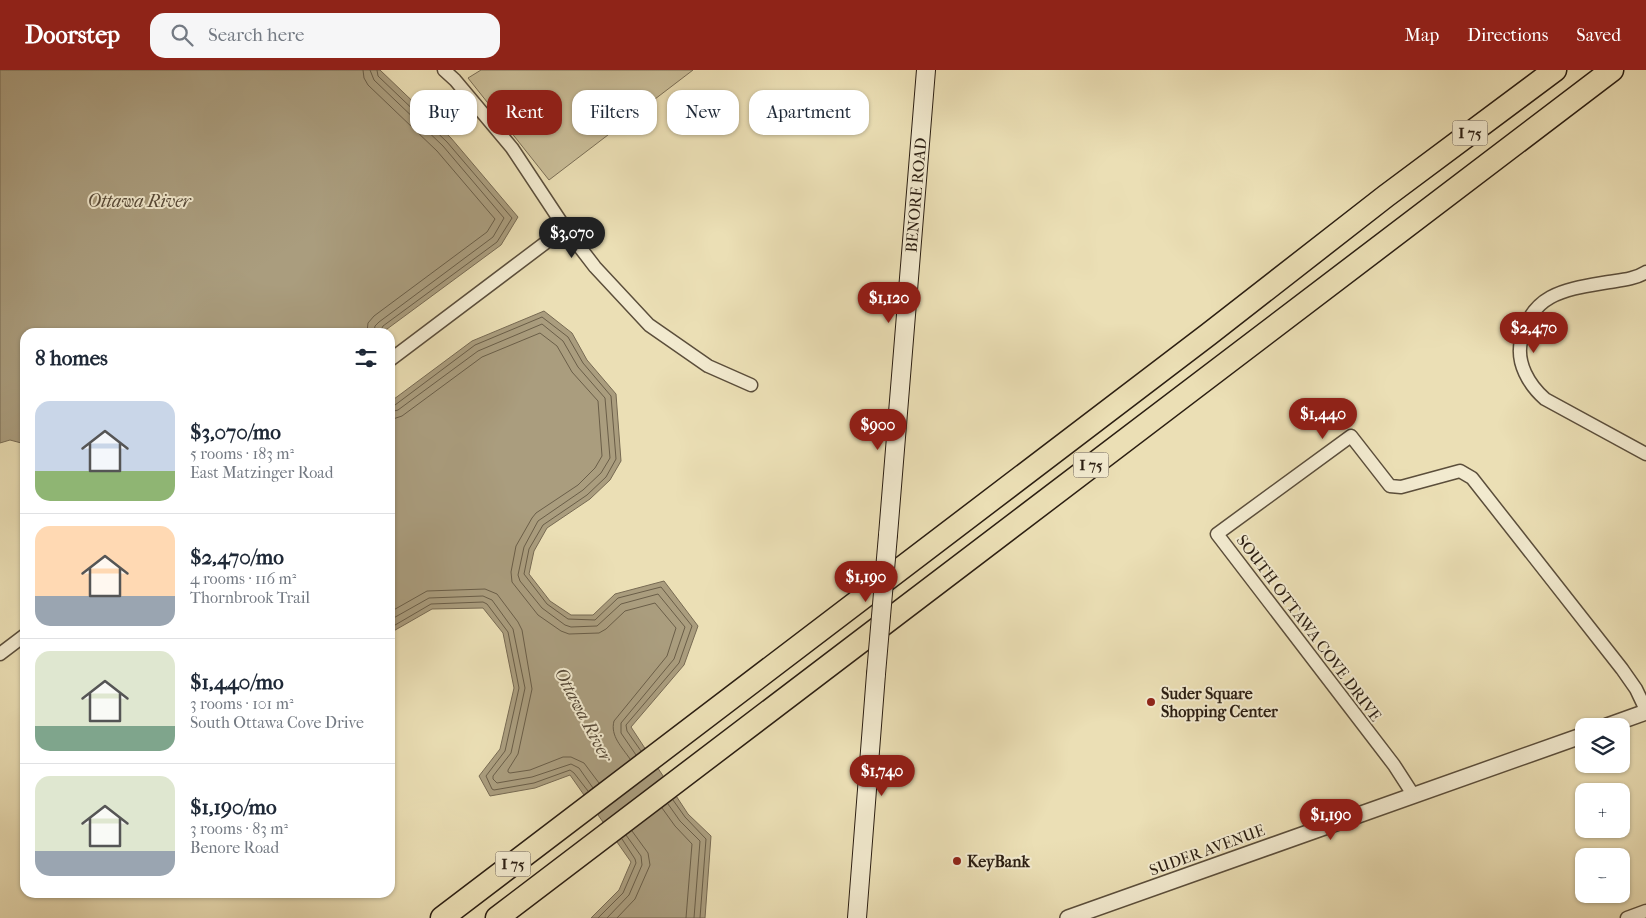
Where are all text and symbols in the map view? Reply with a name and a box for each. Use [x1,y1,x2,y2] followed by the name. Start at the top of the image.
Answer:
[150,13,500,58] search box
[25,21,120,49] text: Doorstep
[168,21,196,49] icon: search
[208,24,304,46] text: Search here
[1405,25,1439,46] text: Map
[1467,25,1548,46] text: Directions
[1576,25,1621,46] text: Saved
[410,90,477,135] chip: Buy
[487,90,562,135] chip: Rent
[572,90,657,135] chip: Filters
[667,90,739,135] chip: New
[749,90,869,135] chip: Apartment
[1452,120,1488,146] road number: I 75
[902,137,930,253] street label: BENORE ROAD
[87,191,193,212] water label: Ottawa River
[531,216,613,259] pin: $3,070
[550,223,594,242] text: $3,070
[848,282,930,324] pin: $1,120
[869,288,909,307] text: $1,120
[1493,312,1575,354] pin: $2,470
[1511,318,1557,337] text: $2,470
[352,344,380,372] icon: filters
[35,346,108,370] text: 8 homes
[1282,398,1364,440] pin: $1,440
[1300,404,1346,423] text: $1,440
[848,408,908,451] pin: $900
[861,415,895,434] text: $900
[190,420,281,444] text: $3,070/mo
[75,421,135,481] icon: home
[190,444,294,463] text: 5 rooms · 183 m²
[1074,452,1108,478] road number: I 75
[190,463,333,482] text: East Matzinger Road
[1233,531,1386,725] street label: SOUTH OTTAWA COVE DRIVE
[190,545,284,569] text: $2,470/mo
[75,546,135,606] icon: home
[825,560,907,603] pin: $1,190
[846,567,886,586] text: $1,190
[190,569,296,588] text: 4 rooms · 116 m²
[190,588,310,607] text: Thornbrook Trail
[550,665,617,767] water label: Ottawa River
[190,670,284,694] text: $1,440/mo
[75,671,135,731] icon: home
[1161,684,1279,722] place label: Suder Square Shopping Center
[190,694,293,713] text: 3 rooms · 101 m²
[1145,696,1157,708] marker: Suder Square Shopping Center
[190,713,364,732] text: South Ottawa Cove Drive
[1575,718,1630,903] map controls
[1575,718,1630,773] button: layers
[841,754,923,797] pin: $1,740
[861,761,903,780] text: $1,740
[1575,783,1630,838] button: +
[190,795,277,819] text: $1,190/mo
[75,796,135,856] icon: home
[1290,798,1372,841] pin: $1,190
[1311,805,1351,824] text: $1,190
[190,819,288,838] text: 3 rooms · 83 m²
[1147,820,1268,880] street label: SUDER AVENUE
[190,838,279,857] text: Benore Road
[1575,848,1630,903] button: −
[496,852,530,876] road number: I 75
[967,852,1031,872] place label: KeyBank
[951,855,963,867] marker: KeyBank

